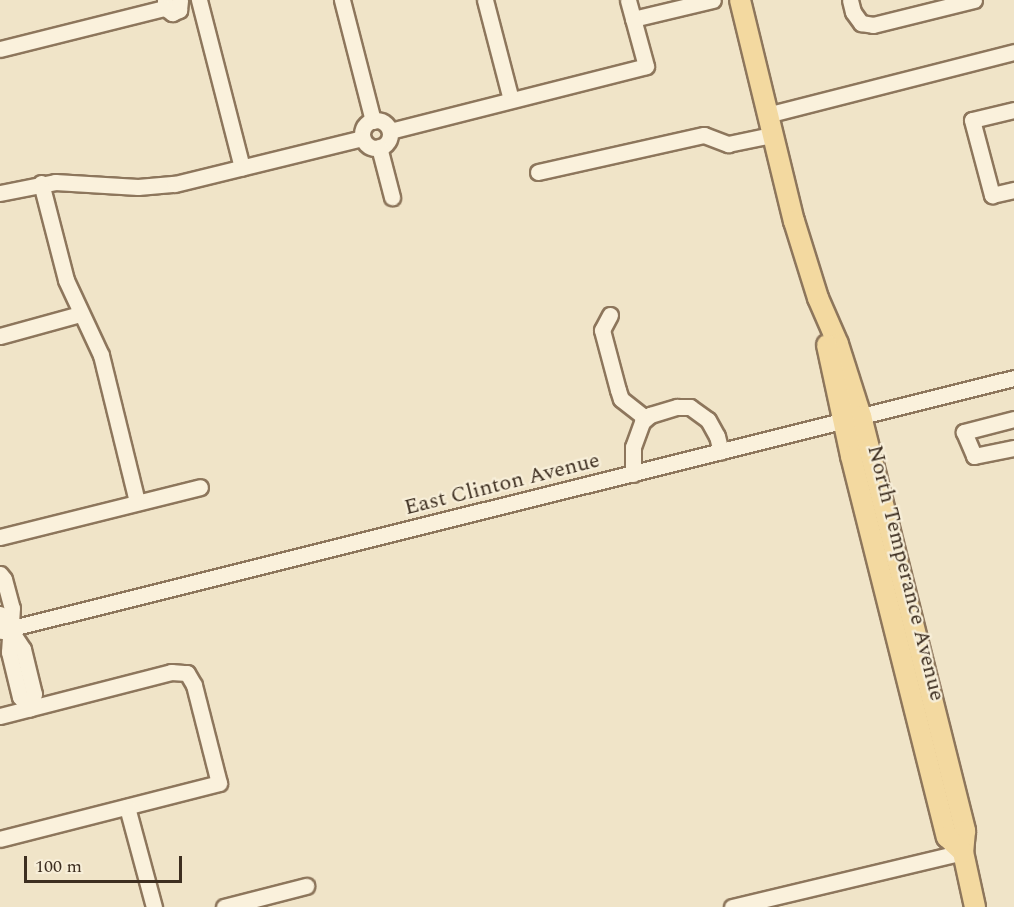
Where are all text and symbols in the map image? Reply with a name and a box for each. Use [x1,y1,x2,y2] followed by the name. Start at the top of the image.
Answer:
[861,442,951,704] street label: North Temperance Avenue
[402,447,602,521] street label: East Clinton Avenue
[27,844,184,882] scale bar
[35,853,82,880] text: 100 m

